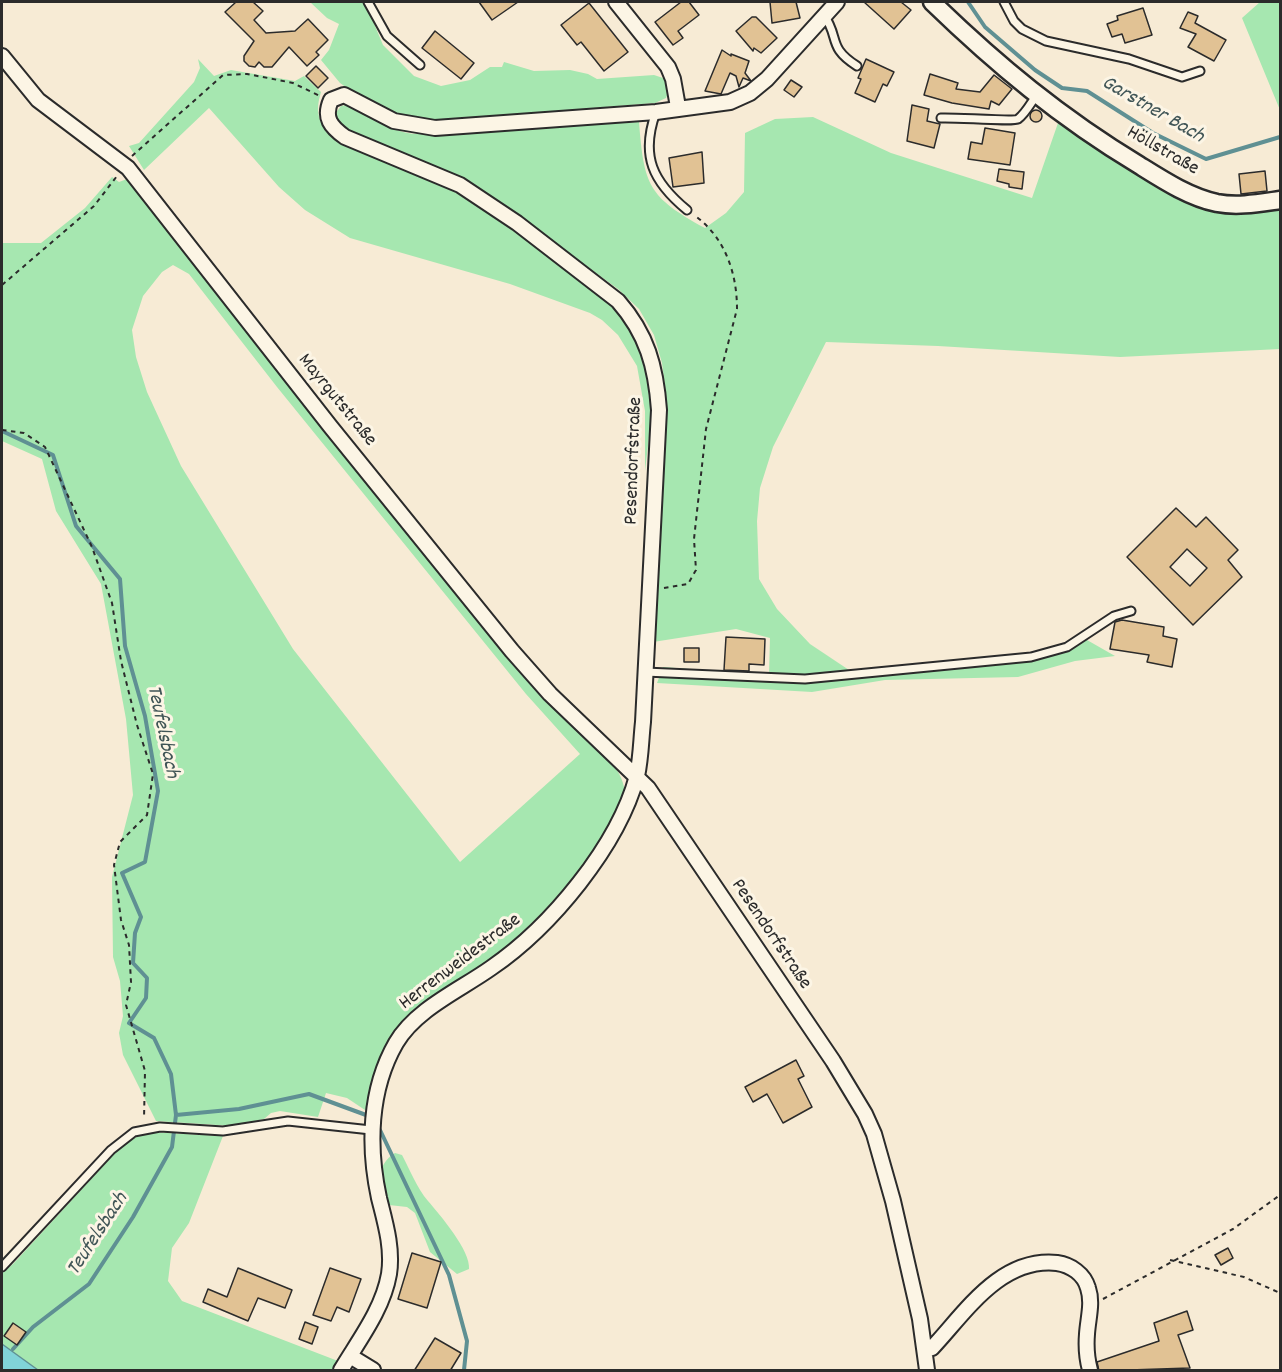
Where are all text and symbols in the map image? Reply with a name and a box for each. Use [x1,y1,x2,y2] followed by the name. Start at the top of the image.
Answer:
[1096,72,1208,150] water label: Garstner Bach
[1122,122,1202,182] street label: Höllstraße
[291,350,381,452] street label: Mayrgutstraße
[621,397,649,525] street label: Pesendorfstraße
[139,683,183,781] water label: Teufelsbach
[724,875,816,995] street label: Pesendorfstraße
[395,909,527,1017] street label: Herrenweidestraße
[63,1189,135,1281] water label: Teufelsbach

